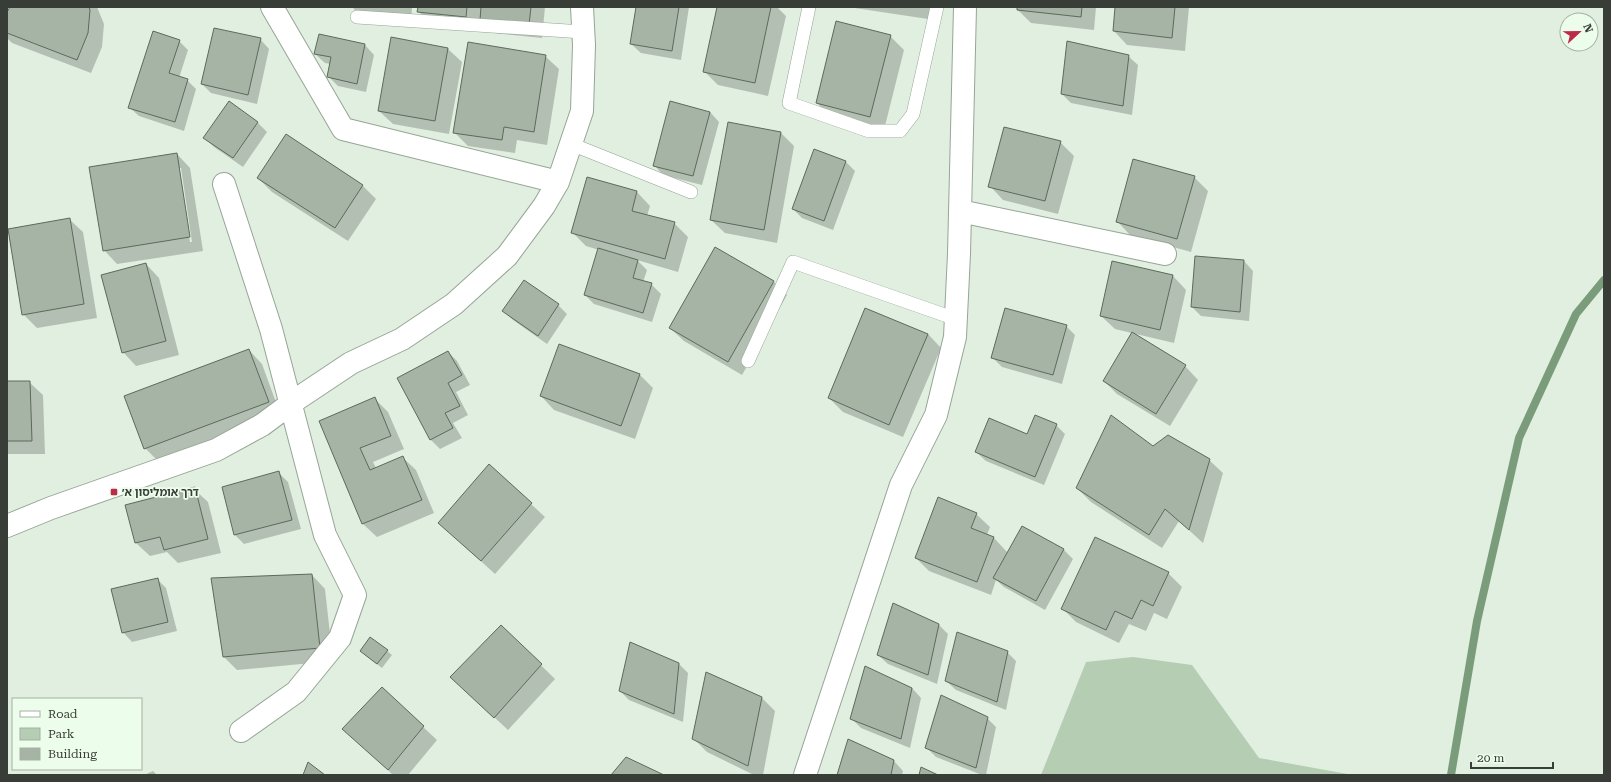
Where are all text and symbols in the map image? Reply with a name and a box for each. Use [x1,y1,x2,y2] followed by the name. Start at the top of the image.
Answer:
[1559,12,1599,52] north arrow
[1580,22,1596,35] text: N
[122,486,200,499] place label: דרך אומליסון א׳
[109,487,119,497] marker: דרך אומליסון א׳
[12,698,142,770] legend
[48,707,78,721] text: Road
[48,727,75,741] text: Park
[1471,744,1553,770] scale bar
[48,747,97,761] text: Building
[1477,751,1504,765] text: 20 m

